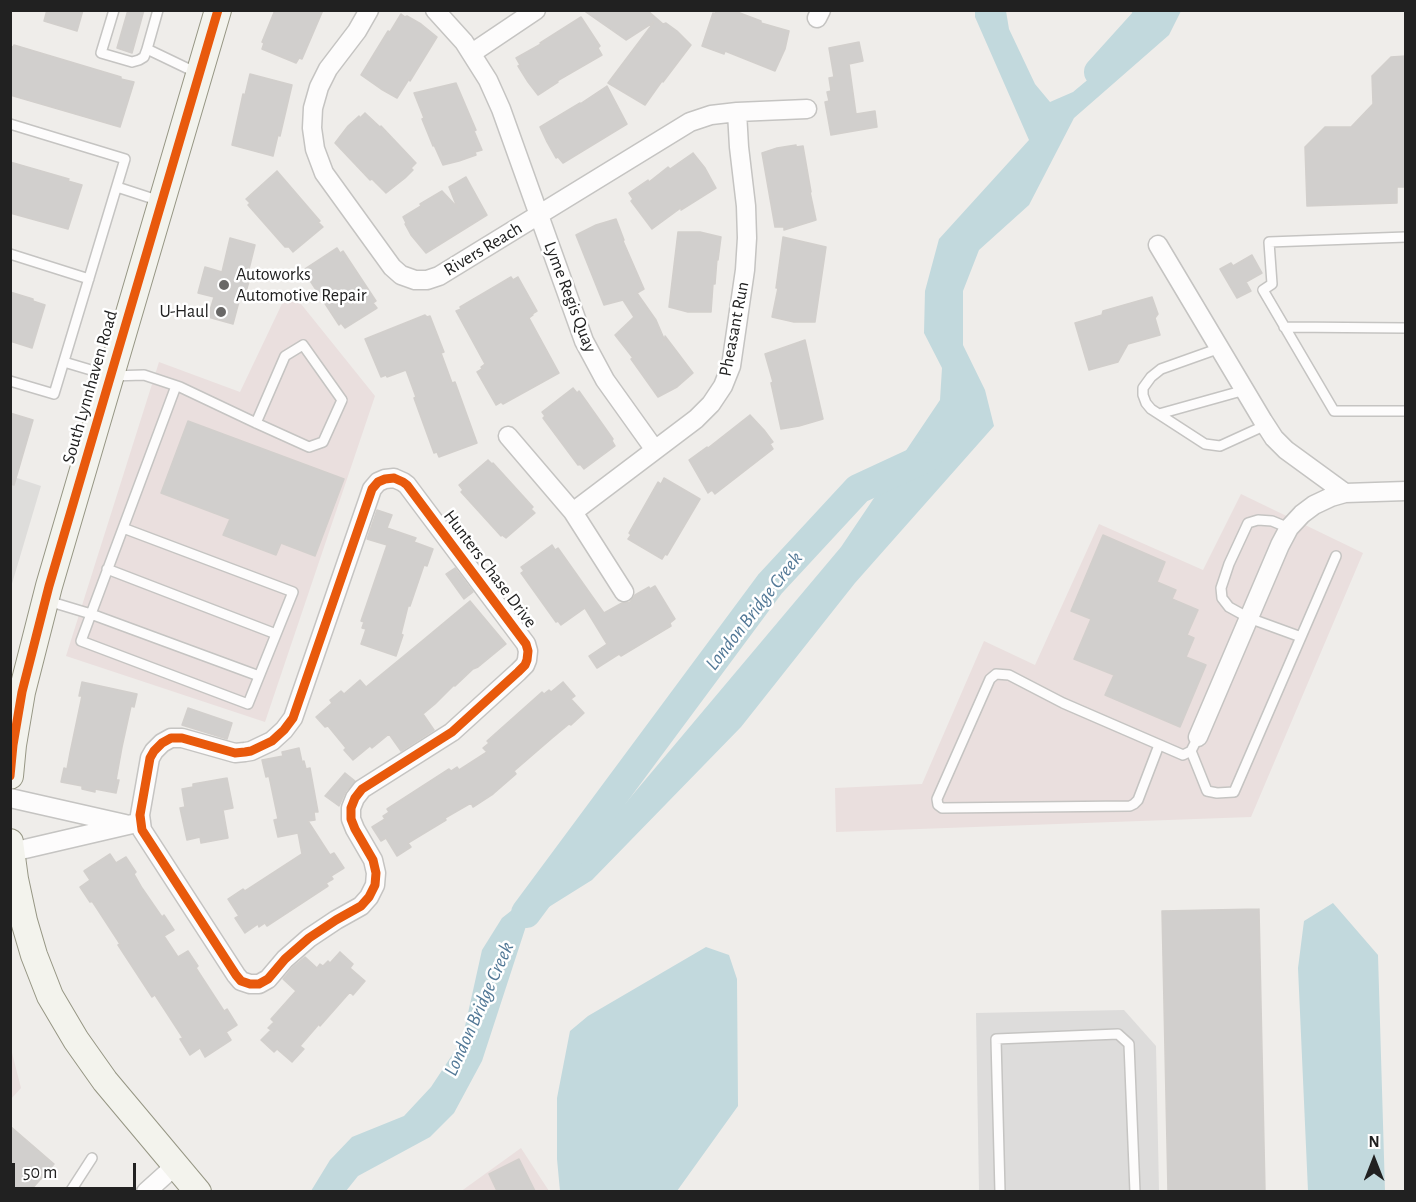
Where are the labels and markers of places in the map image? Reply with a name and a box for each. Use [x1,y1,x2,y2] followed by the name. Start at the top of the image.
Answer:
[236,264,367,306] place label: Autoworks Automotive Repair
[217,278,231,292] marker: Autoworks Automotive Repair
[159,301,209,323] place label: U-Haul
[214,305,228,319] marker: U-Haul

